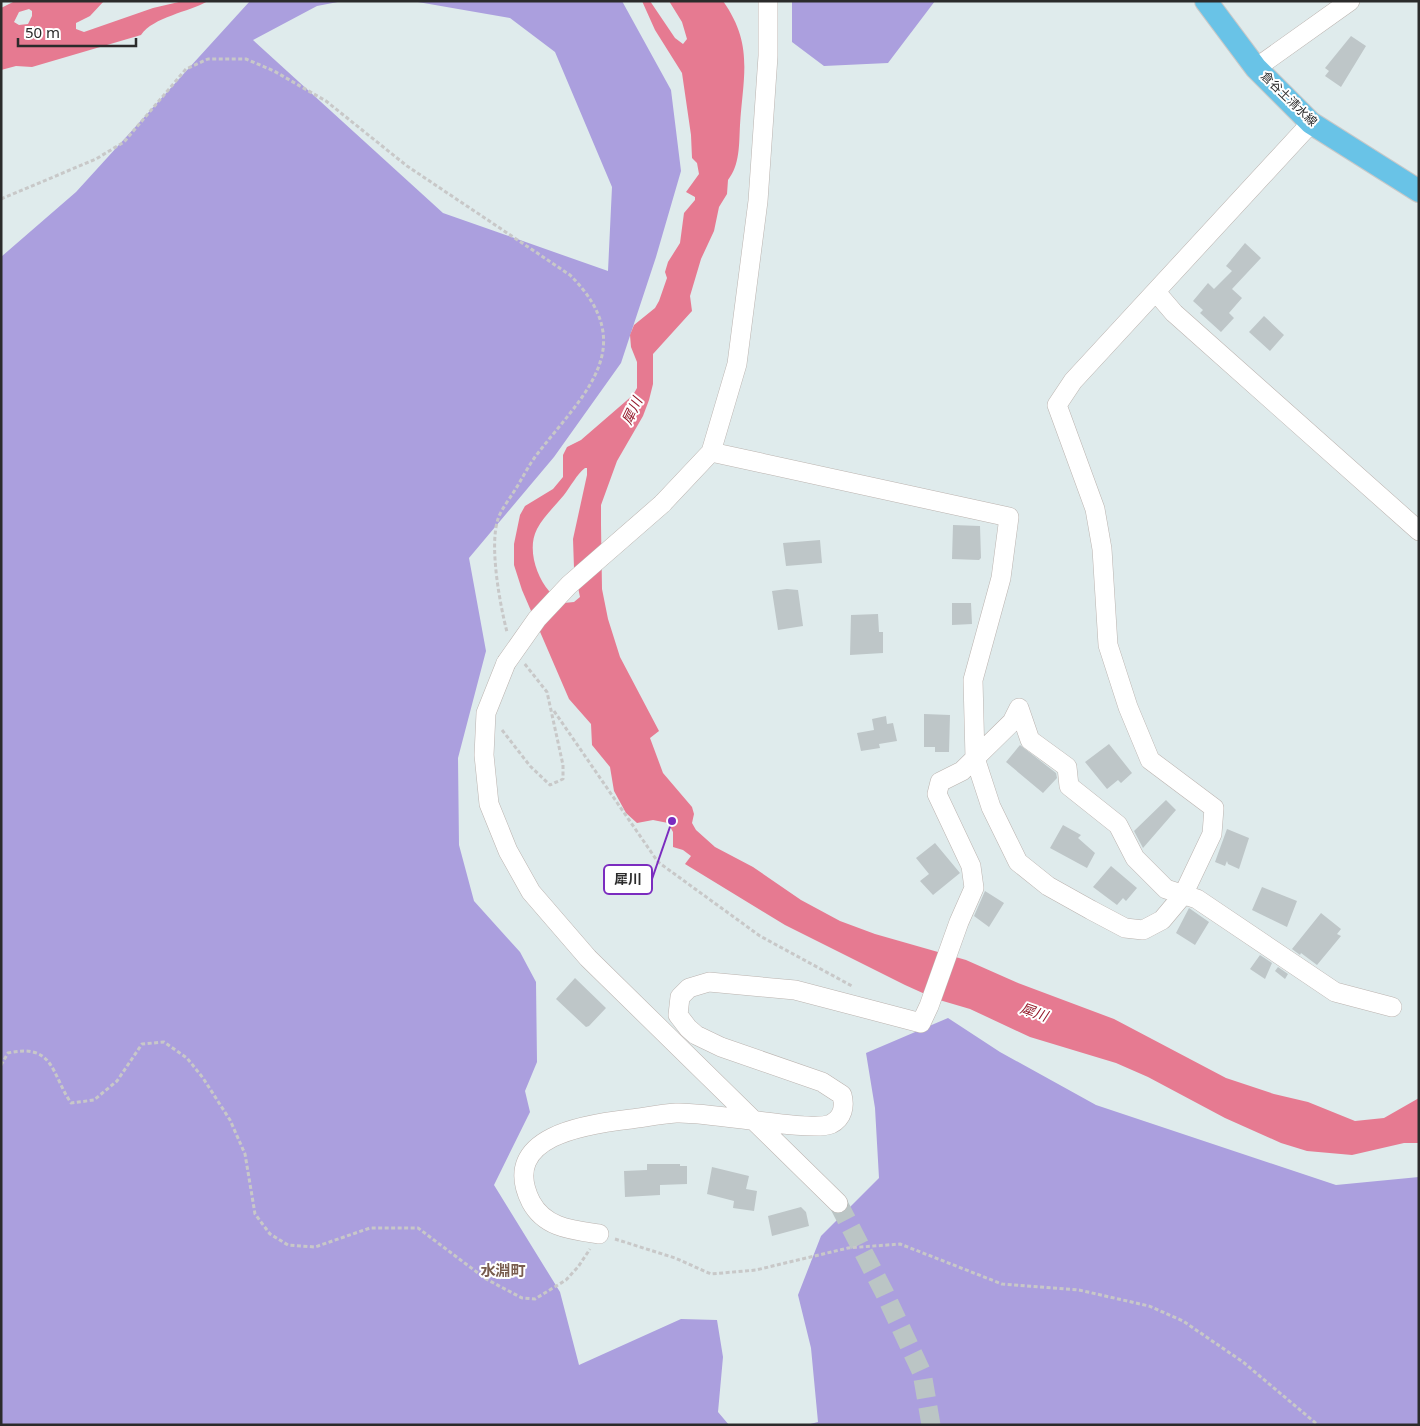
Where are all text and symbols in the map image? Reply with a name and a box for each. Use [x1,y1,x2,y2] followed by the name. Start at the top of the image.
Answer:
[18,15,135,47] scale bar
[25,22,60,42] text: 50 m
[1258,68,1321,130] street label: 倉谷土清水線
[617,392,647,427] water label: 犀川
[604,865,652,894] callout: 犀川
[614,869,642,888] text: 犀川
[1018,998,1052,1026] water label: 犀川
[480,1260,526,1280] district label: 水淵町

